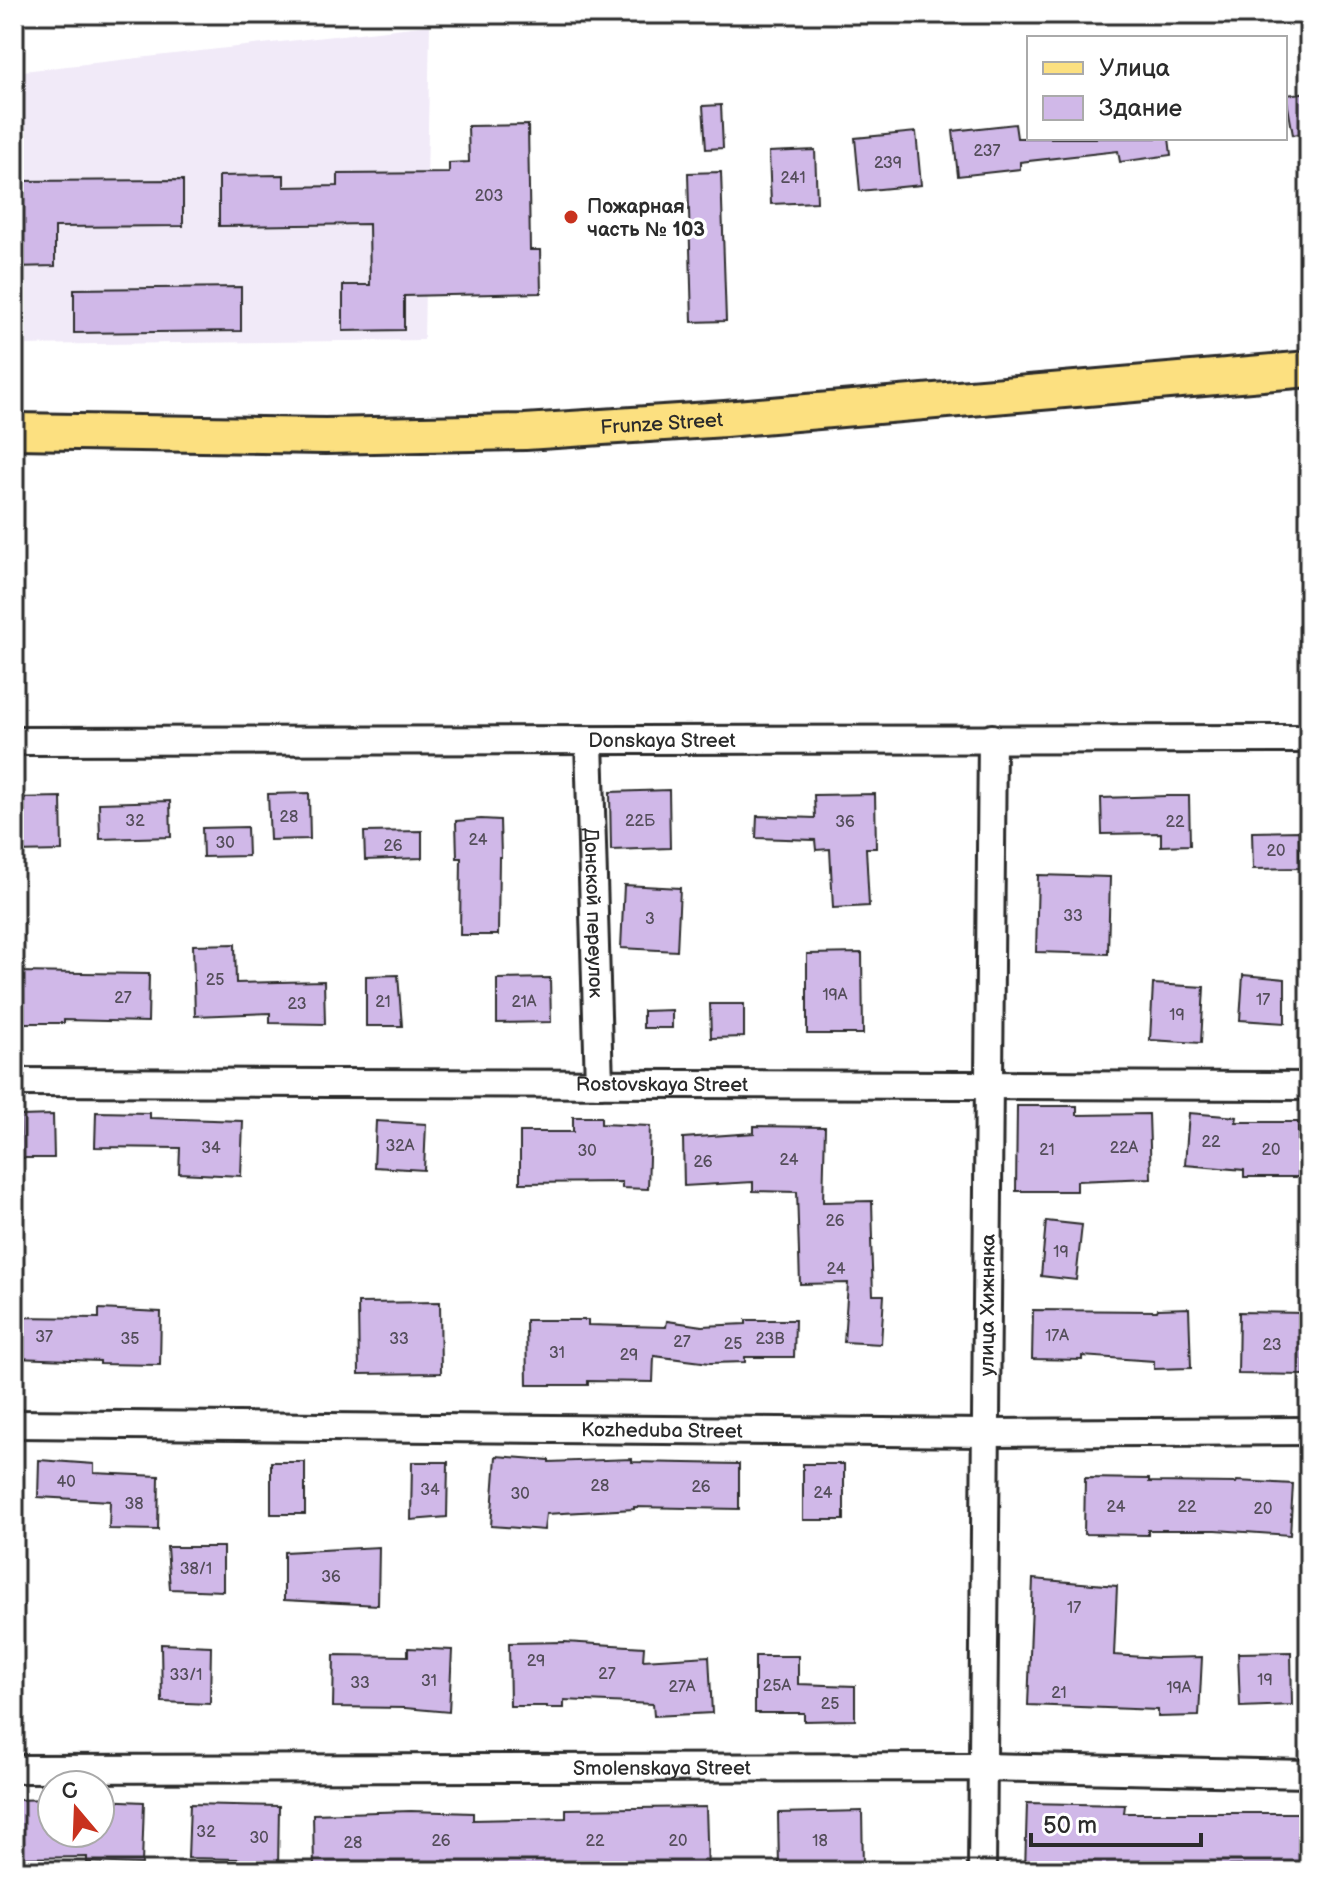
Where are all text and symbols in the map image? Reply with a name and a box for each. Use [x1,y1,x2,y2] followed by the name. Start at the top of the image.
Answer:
[1027,36,1287,140] legend
[1099,54,1170,83] text: Улица
[1099,94,1182,123] text: Здание
[974,142,1001,161] house number: 237
[874,154,902,173] house number: 239
[780,169,806,188] house number: 241
[475,187,503,206] house number: 203
[587,195,705,242] place label: Пожарная часть № 103
[562,208,580,226] marker: Пожарная часть № 103
[600,408,724,440] street label: Frunze Street
[588,729,736,753] street label: Donskaya Street
[280,808,298,827] house number: 28
[125,812,145,831] house number: 32
[625,812,656,831] house number: 22Б
[835,813,855,832] house number: 36
[1166,813,1185,832] house number: 22
[579,828,607,999] street label: Донской переулок
[469,831,488,850] house number: 24
[215,834,235,853] house number: 30
[383,837,403,856] house number: 26
[1267,842,1285,861] house number: 20
[1063,907,1083,926] house number: 33
[645,910,655,929] house number: 3
[206,971,224,990] house number: 25
[822,986,848,1005] house number: 19А
[114,989,132,1008] house number: 27
[1256,991,1270,1010] house number: 17
[375,993,391,1012] house number: 21
[511,993,537,1012] house number: 21А
[288,995,307,1014] house number: 23
[1169,1006,1185,1025] house number: 19
[576,1073,748,1097] street label: Rostovskaya Street
[1202,1133,1221,1152] house number: 22
[386,1137,415,1156] house number: 32А
[201,1139,221,1158] house number: 34
[1110,1139,1139,1158] house number: 22А
[1039,1141,1055,1160] house number: 21
[1262,1141,1280,1160] house number: 20
[577,1142,597,1161] house number: 30
[780,1151,799,1170] house number: 24
[693,1153,713,1172] house number: 26
[825,1212,845,1231] house number: 26
[975,1233,1001,1376] street label: улица Хижняка
[1053,1243,1069,1262] house number: 19
[827,1260,846,1279] house number: 24
[1045,1327,1069,1346] house number: 17А
[35,1328,53,1347] house number: 37
[120,1330,140,1349] house number: 35
[389,1330,409,1349] house number: 33
[755,1330,785,1349] house number: 23В
[673,1333,691,1352] house number: 27
[724,1335,742,1354] house number: 25
[1263,1336,1282,1355] house number: 23
[549,1344,565,1363] house number: 31
[620,1346,638,1365] house number: 29
[581,1418,743,1444] street label: Kozheduba Street
[56,1473,76,1492] house number: 40
[591,1477,609,1496] house number: 28
[691,1478,711,1497] house number: 26
[420,1481,440,1500] house number: 34
[814,1484,833,1503] house number: 24
[510,1485,530,1504] house number: 30
[124,1495,144,1514] house number: 38
[1107,1498,1126,1517] house number: 24
[1178,1498,1197,1517] house number: 22
[1254,1500,1272,1519] house number: 20
[180,1560,212,1579] house number: 38/1
[321,1568,341,1587] house number: 36
[1067,1599,1081,1618] house number: 17
[527,1652,545,1671] house number: 29
[598,1665,616,1684] house number: 27
[169,1666,203,1685] house number: 33/1
[1257,1671,1273,1690] house number: 19
[421,1672,437,1691] house number: 31
[350,1674,370,1693] house number: 33
[763,1677,791,1696] house number: 25А
[669,1678,696,1697] house number: 27А
[1166,1679,1192,1698] house number: 19А
[1051,1684,1067,1703] house number: 21
[821,1695,839,1714] house number: 25
[573,1756,751,1781] street label: Smolenskaya Street
[36,1769,116,1849] north arrow
[58,1776,82,1807] text: С
[1031,1797,1201,1847] scale bar
[1043,1811,1097,1840] text: 50 m
[196,1823,216,1842] house number: 32
[249,1829,269,1848] house number: 30
[431,1832,451,1851] house number: 26
[586,1832,605,1851] house number: 22
[669,1832,687,1851] house number: 20
[812,1832,828,1851] house number: 18
[344,1834,362,1853] house number: 28

